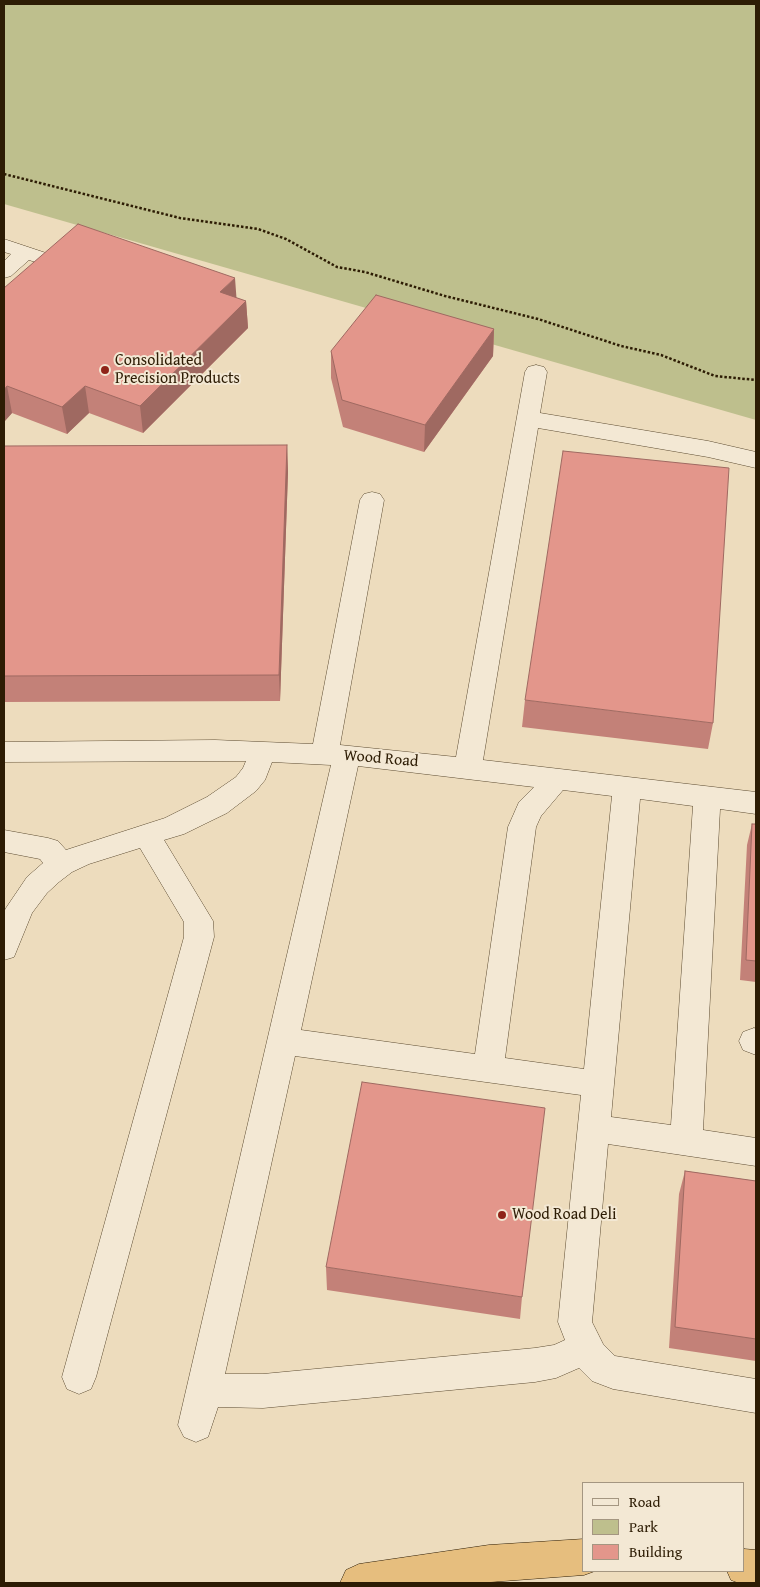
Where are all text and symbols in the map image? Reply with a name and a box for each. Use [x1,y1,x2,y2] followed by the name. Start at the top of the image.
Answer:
[115,351,240,389] place label: Consolidated Precision Products
[99,364,111,376] marker: Consolidated Precision Products
[343,746,419,772] street label: Wood Road
[512,1205,617,1225] place label: Wood Road Deli
[496,1209,508,1221] marker: Wood Road Deli
[582,1482,745,1572] legend
[629,1491,660,1512] text: Road
[629,1516,658,1537] text: Park
[629,1541,682,1562] text: Building

